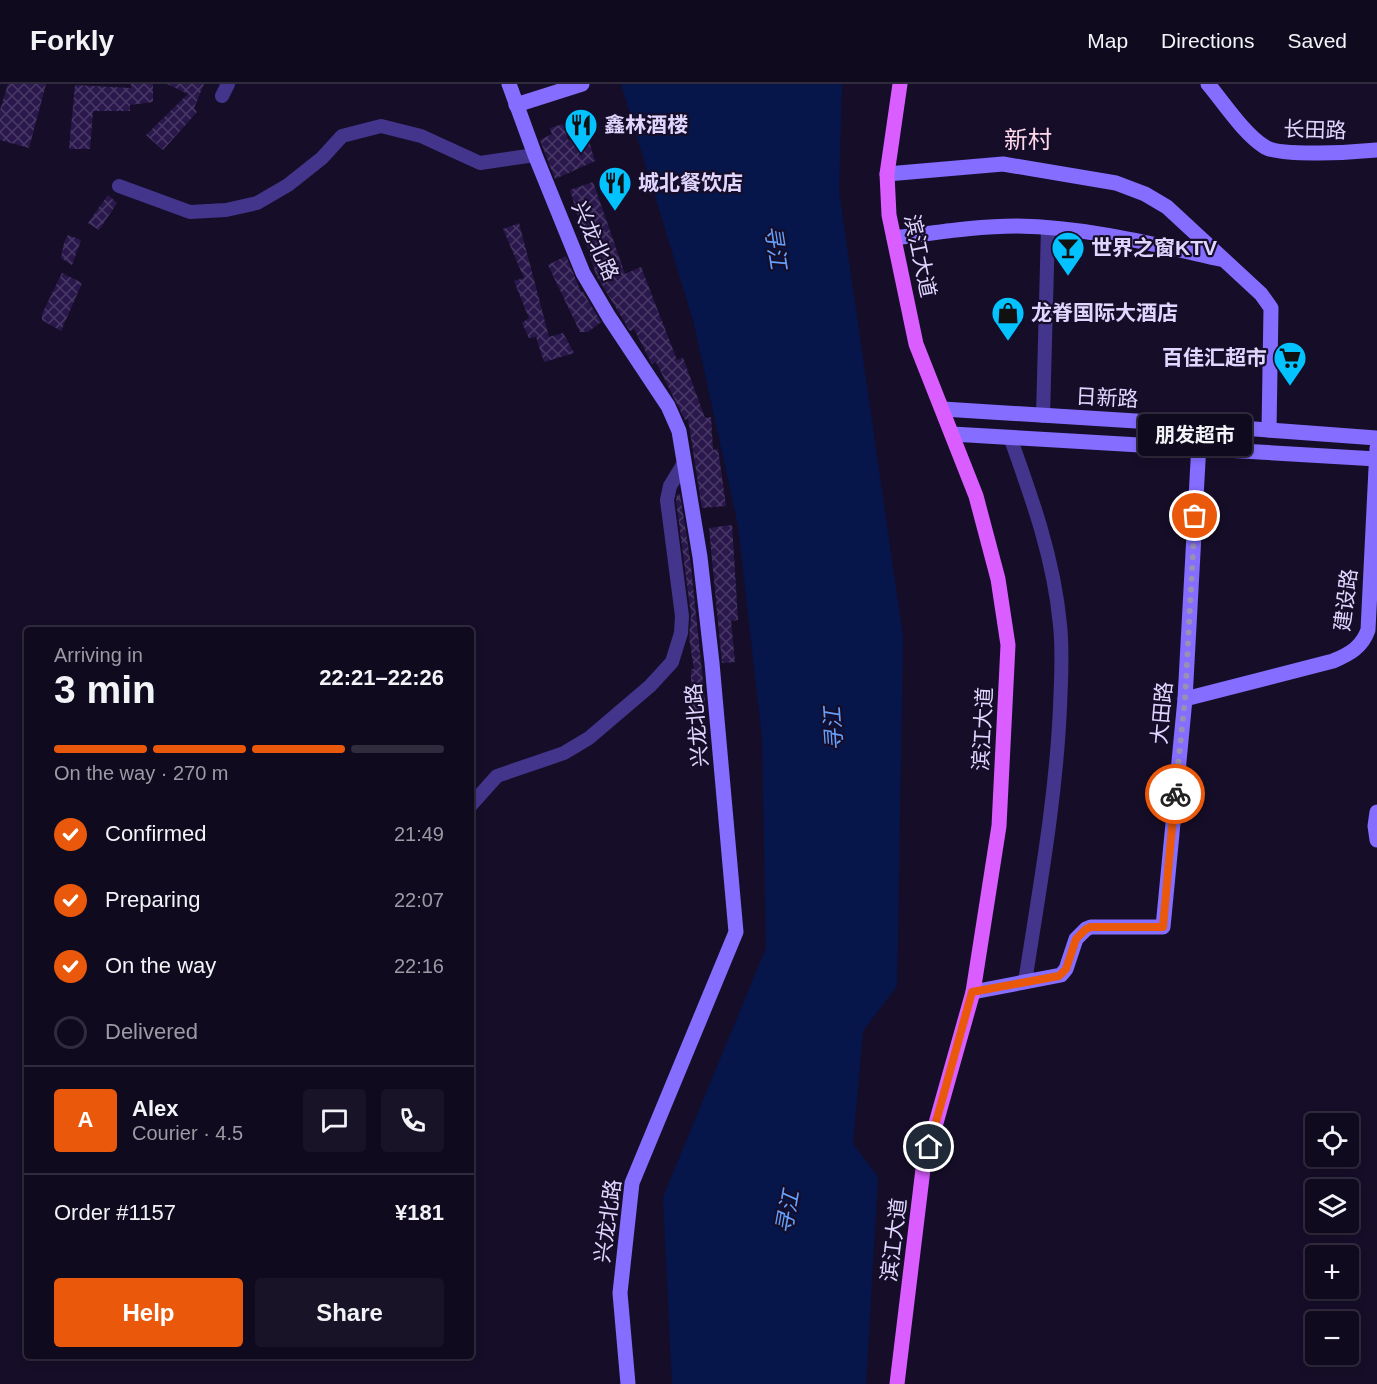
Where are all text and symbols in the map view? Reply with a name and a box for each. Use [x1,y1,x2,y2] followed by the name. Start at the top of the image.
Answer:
[30,25,114,56] text: Forkly
[1087,29,1128,52] text: Map
[1161,29,1254,52] text: Directions
[1287,29,1347,52] text: Saved
[563,107,599,154] restaurant icon: 鑫林酒楼
[604,113,688,136] place label: 鑫林酒楼
[1283,117,1347,142] street label: 长田路
[1004,126,1052,153] district label: 新村
[597,165,633,212] restaurant icon: 城北餐饮店
[638,171,743,194] place label: 城北餐饮店
[568,198,623,284] street label: 兴龙北路
[901,212,940,299] street label: 滨江大道
[760,223,792,273] water label: 寻江
[1050,230,1086,277] bar icon: 世界之窗KTV
[1091,236,1217,259] place label: 世界之窗KTV
[990,295,1026,342] shop icon: 龙脊国际大酒店
[1031,301,1178,324] place label: 龙脊国际大酒店
[1272,340,1308,387] supermarket icon: 百佳汇超市
[1162,346,1267,369] place label: 百佳汇超市
[1075,384,1139,411] street label: 日新路
[1138,414,1252,456] callout: 朋发超市
[1155,424,1235,446] text: 朋发超市
[1169,490,1220,541] pin
[1178,499,1211,532] icon: bag
[1330,567,1361,633] street label: 建设路
[54,644,143,666] text: Arriving in
[319,665,444,690] text: 22:21–22:26
[54,668,156,711] text: 3 min
[1147,681,1176,745] street label: 大田路
[681,682,712,768] street label: 兴龙北路
[969,686,996,772] street label: 滨江大道
[819,704,848,752] water label: 寻江
[54,762,229,784] text: On the way · 270 m
[1145,764,1205,824] courier
[1159,778,1192,811] icon: bike
[54,818,87,851] icon: check
[105,821,206,846] text: Confirmed
[394,823,444,845] text: 21:49
[54,884,87,917] icon: check
[105,887,200,912] text: Preparing
[394,889,444,911] text: 22:07
[54,950,87,983] icon: check
[105,953,216,978] text: On the way
[394,955,444,977] text: 22:16
[105,1019,198,1044] text: Delivered
[303,1089,366,1152] button: chat
[381,1089,444,1152] button: phone
[132,1096,178,1121] text: Alex
[78,1107,93,1132] text: A
[1305,1113,1359,1365] map controls
[1305,1113,1359,1167] button: locate
[903,1121,954,1172] pin
[132,1122,243,1144] text: Courier · 4.5
[912,1130,945,1163] icon: home
[590,1178,625,1264] street label: 兴龙北路
[1305,1179,1359,1233] button: layers
[771,1186,804,1236] water label: 寻江
[877,1197,910,1283] street label: 滨江大道
[54,1200,176,1225] text: Order #1157
[395,1200,444,1225] text: ¥181
[1305,1245,1359,1299] button: +
[54,1278,243,1347] button: Help
[255,1278,444,1347] button: Share
[1305,1311,1359,1365] button: −

